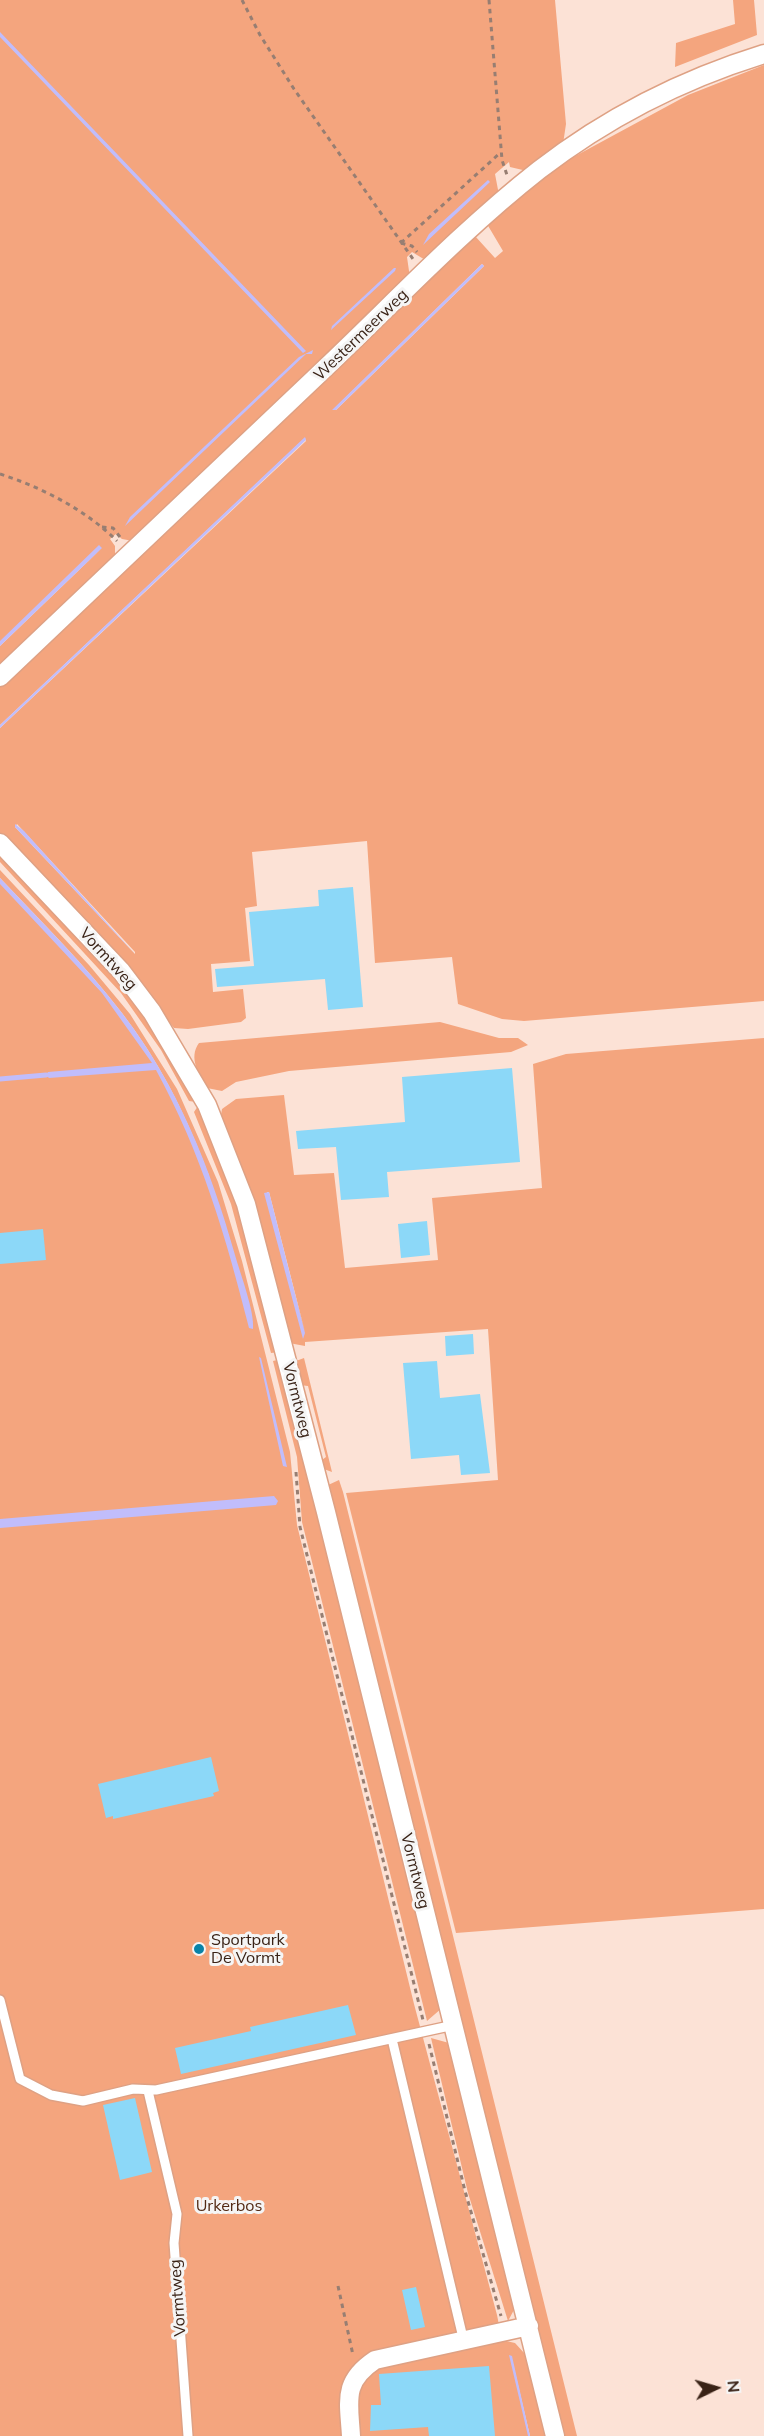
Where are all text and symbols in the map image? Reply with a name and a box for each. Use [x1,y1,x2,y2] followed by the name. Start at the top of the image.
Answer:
[310,285,412,385] street label: Westermeerweg
[75,924,141,994] street label: Vormtweg
[278,1360,316,1440] street label: Vormtweg
[396,1831,434,1911] street label: Vormtweg
[211,1930,285,1968] place label: Sportpark De Vormt
[192,1942,206,1956] marker: Sportpark De Vormt
[196,2196,262,2216] park label: Urkerbos
[166,2259,190,2337] street label: Vormtweg
[686,2358,746,2418] north arrow
[723,2380,744,2393] text: N

